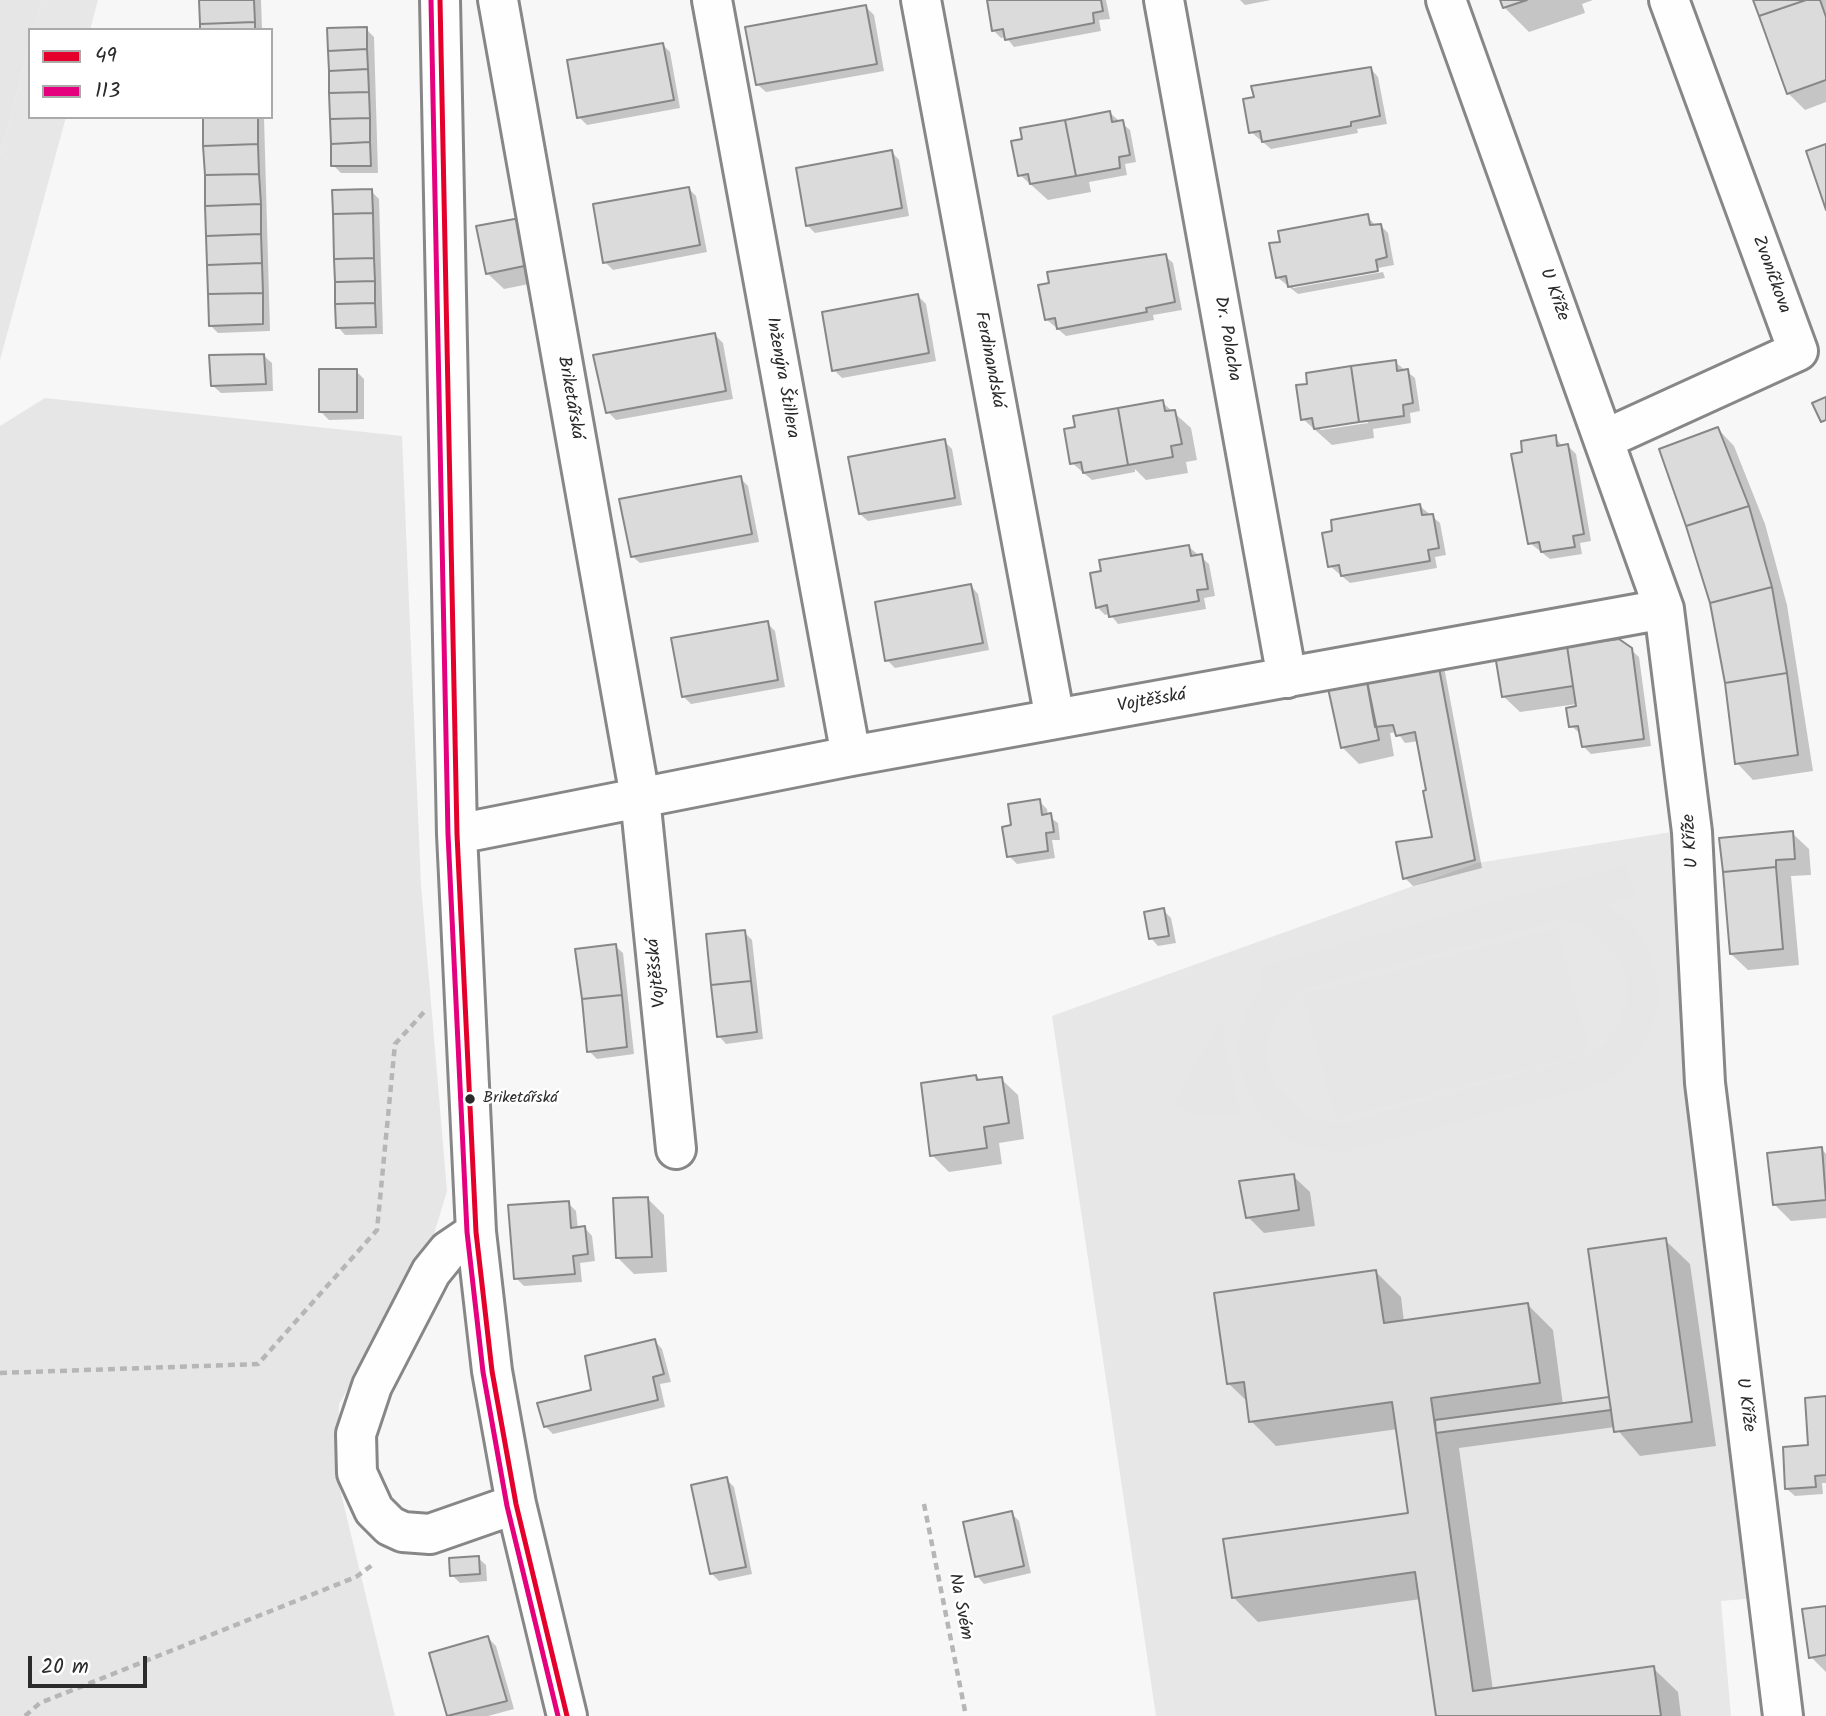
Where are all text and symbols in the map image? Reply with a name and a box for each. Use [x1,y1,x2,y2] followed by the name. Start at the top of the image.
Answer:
[28,28,273,119] legend
[95,40,117,73] text: 49
[95,75,120,108] text: 113
[1746,233,1794,317] street label: Zvoníčkova
[1534,266,1572,324] street label: U Kříže
[1208,295,1244,383] street label: Dr. Polacha
[968,310,1008,410] street label: Ferdinandská
[760,316,802,440] street label: Inženýra Štillera
[551,355,587,441] street label: Briketářská
[1116,685,1188,719] street label: Vojtěšská
[1679,813,1705,869] street label: U Kříže
[644,937,672,1009] street label: Vojtěšská
[483,1089,558,1109] place label: Briketářská
[463,1092,477,1106] marker: Briketářská
[1730,1377,1758,1433] street label: U Kříže
[942,1572,976,1642] street label: Na Svém
[32,1642,150,1686] scale bar
[41,1651,89,1684] text: 20 m

